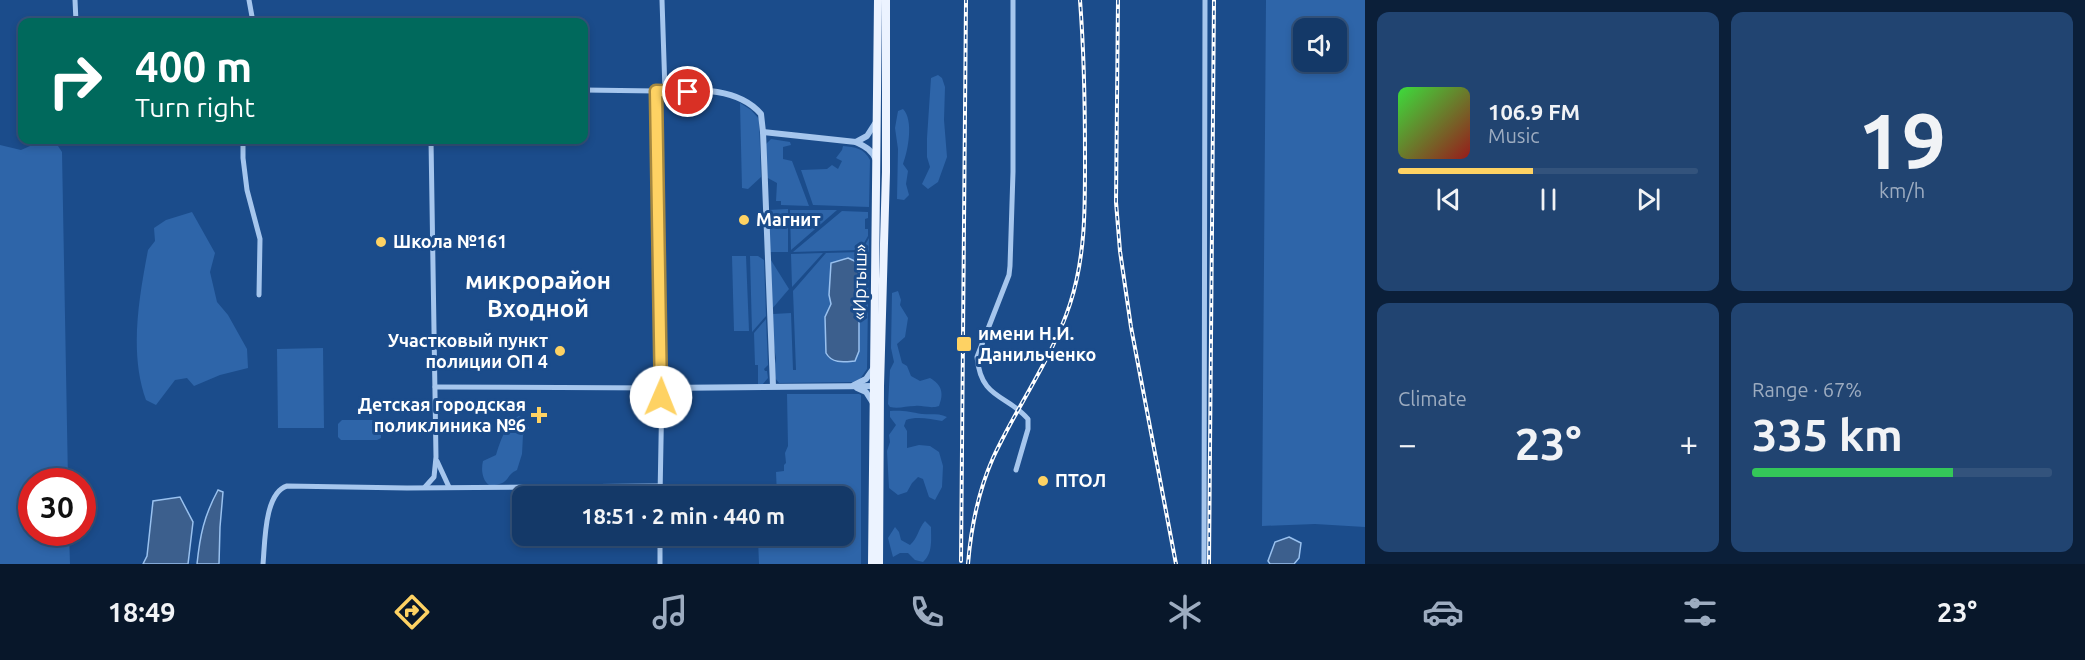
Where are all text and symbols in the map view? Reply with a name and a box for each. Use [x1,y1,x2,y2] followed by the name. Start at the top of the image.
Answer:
[1293,18,1347,72] map controls
[1293,18,1347,72] button: sound
[36,42,114,120] icon: right
[135,43,252,90] text: 400 m
[662,66,713,117] pin
[671,75,704,108] icon: arrive
[135,92,255,122] text: Turn right
[1858,96,1946,184] text: 19
[1488,99,1580,124] text: 106.9 FM
[1488,124,1540,147] text: Music
[1879,179,1925,202] text: km/h
[1432,183,1465,216] icon: previous
[1532,183,1565,216] icon: pause
[1632,183,1665,216] icon: next
[756,209,820,229] place label: Магнит
[737,213,751,227] marker: Магнит
[393,231,507,251] place label: Школа №161
[374,235,388,249] marker: Школа №161
[848,244,870,320] street label: «Иртыш»
[465,267,611,322] district label: микрорайон Входной
[978,323,1096,364] place label: имени Н.И. Данильченко
[388,330,548,371] place label: Участковый пункт полиции ОП 4
[955,335,973,353] marker: имени Н.И. Данильченко
[553,344,567,358] marker: Участковый пункт полиции ОП 4
[629,365,693,429] position arrow
[1752,378,1862,401] text: Range · 67%
[1398,387,1467,410] text: Climate
[358,394,526,435] place label: Детская городская поликлиника №6
[530,406,548,424] marker: Детская городская поликлиника №6
[1752,409,1903,460] text: 335 km
[1515,418,1581,469] text: 23°
[1398,425,1417,462] text: −
[1679,425,1698,462] text: +
[18,468,96,546] speed limit sign: 30
[1055,470,1106,490] place label: ПТОЛ
[1036,474,1050,488] marker: ПТОЛ
[581,503,785,528] text: 18:51 · 2 min · 440 m
[391,591,433,633] icon: directions
[649,591,691,633] icon: music
[906,591,948,633] icon: phone
[1164,591,1206,633] icon: climate
[1422,591,1464,633] icon: car
[1679,591,1721,633] icon: filters
[108,597,175,627] text: 18:49
[1937,597,1977,627] text: 23°

